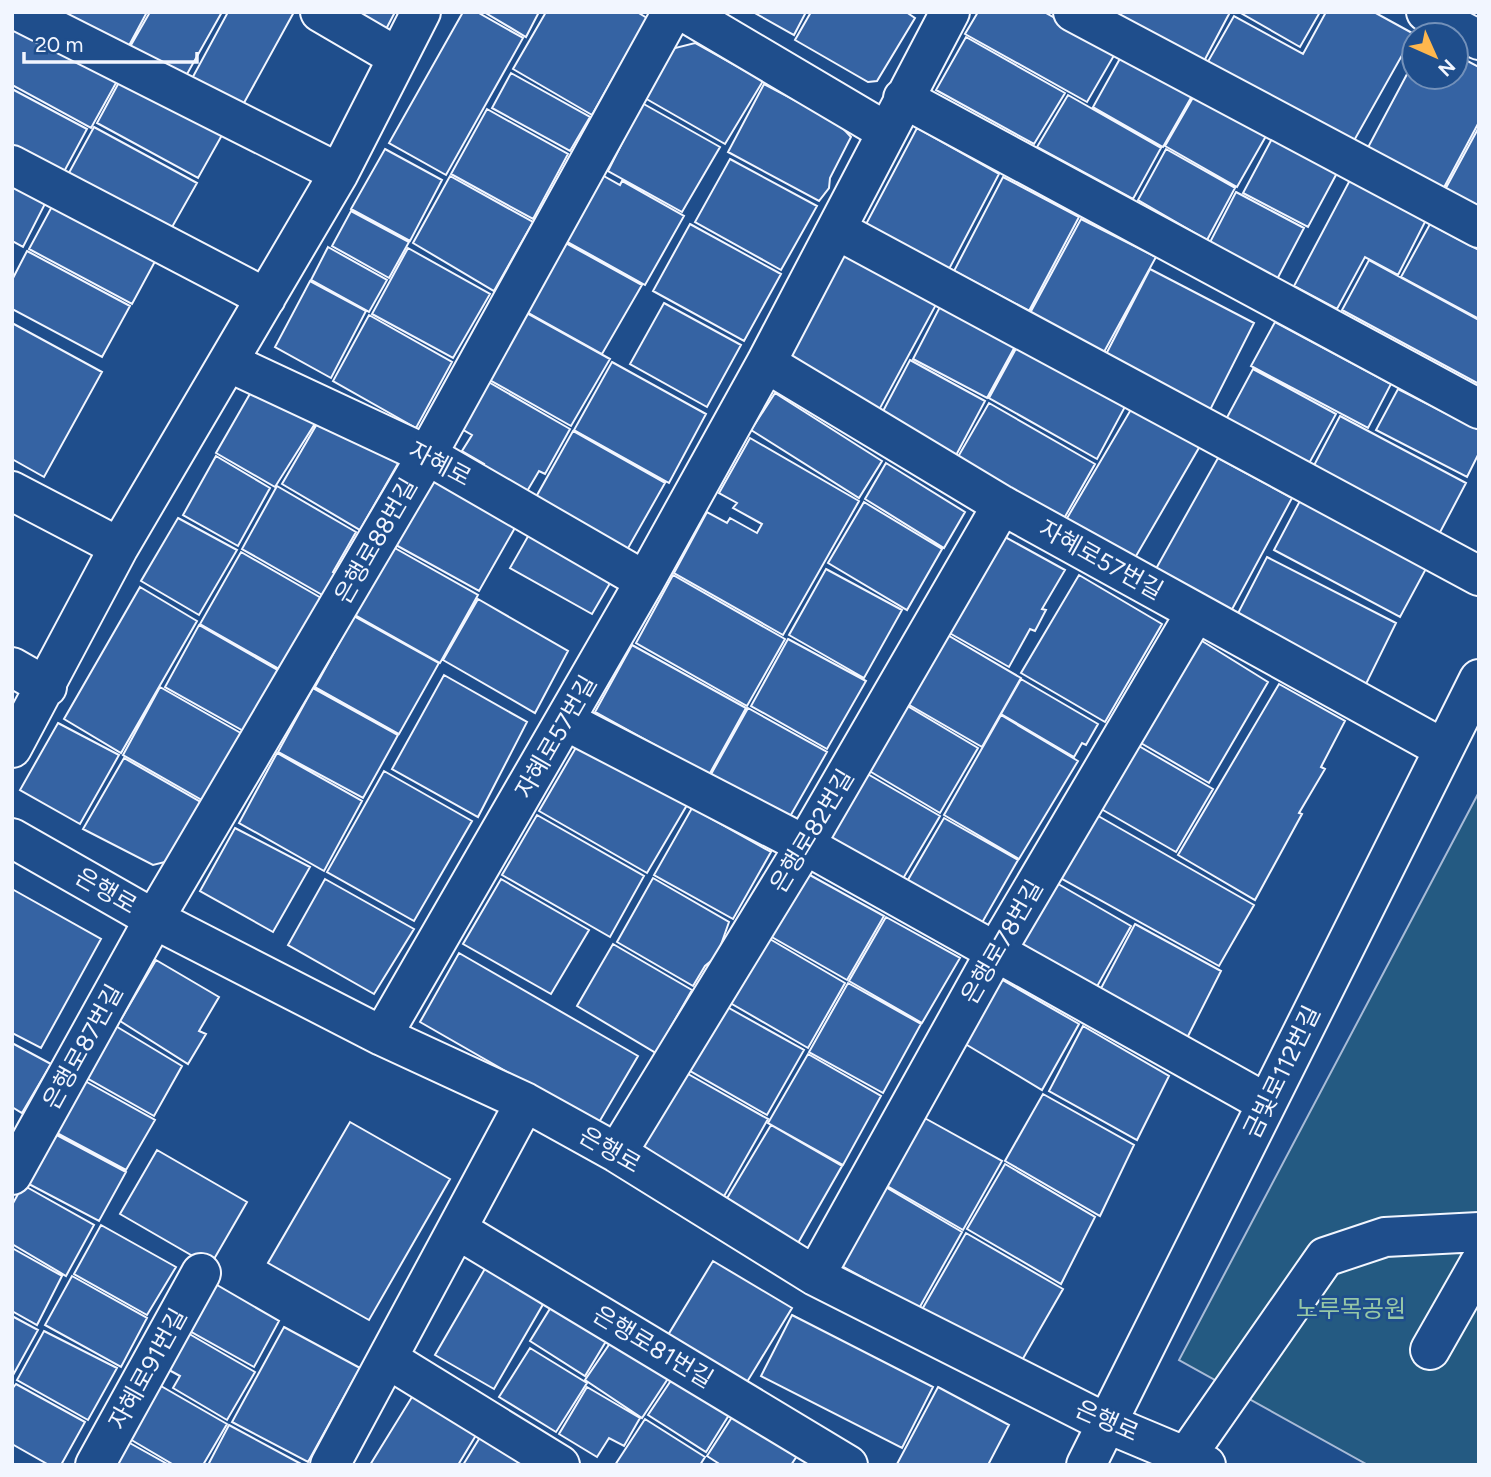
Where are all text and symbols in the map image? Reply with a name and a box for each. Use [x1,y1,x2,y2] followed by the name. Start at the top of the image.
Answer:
[24,21,198,65] scale bar
[1400,21,1470,91] north arrow
[35,32,83,57] text: 20 m
[1433,54,1460,81] text: N
[404,435,476,492] street label: 자혜로
[328,473,423,609] street label: 은행로88번길
[1034,514,1168,605] street label: 자혜로57번길
[509,670,602,803] street label: 자혜로57번길
[763,764,860,898] street label: 은행로82번길
[70,861,142,920] street label: 은행로
[955,875,1049,1009] street label: 은행로78번길
[36,979,129,1114] street label: 은행로87번길
[1237,1001,1326,1143] street label: 금빛로112번길
[574,1120,646,1179] street label: 은행로
[1296,1294,1406,1323] park label: 노루목공원
[588,1299,719,1394] street label: 은행로81번길
[102,1303,193,1434] street label: 자혜로91번길
[1071,1394,1143,1447] street label: 은행로

